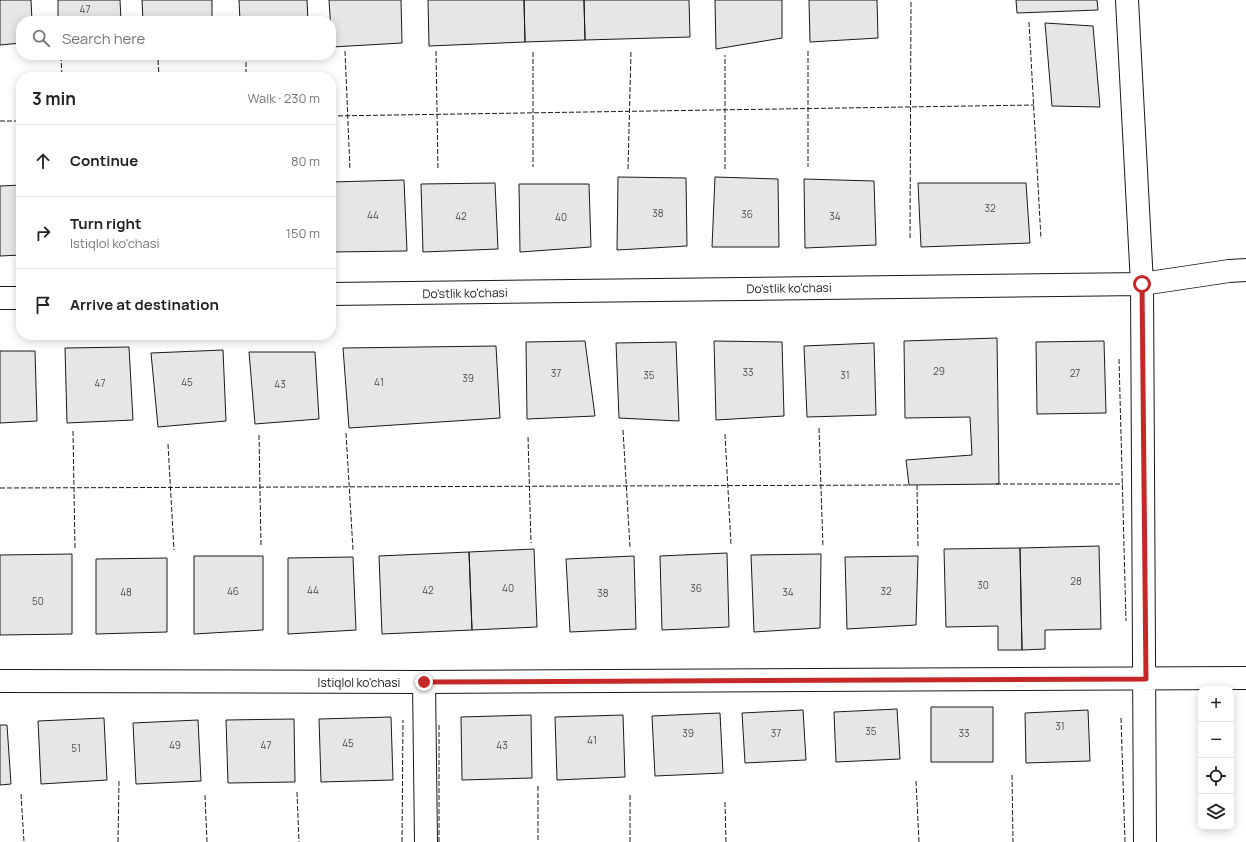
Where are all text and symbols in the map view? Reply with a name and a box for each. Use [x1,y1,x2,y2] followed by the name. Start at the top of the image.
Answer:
[80,2,90,16] house number: 47
[16,16,336,60] search box
[30,27,52,49] icon: search
[62,28,145,49] text: Search here
[32,87,76,110] text: 3 min
[247,89,320,107] text: Walk · 230 m
[32,150,54,172] icon: ahead
[70,150,138,171] text: Continue
[291,152,320,170] text: 80 m
[984,201,996,215] house number: 32
[652,206,664,220] house number: 38
[741,207,753,221] house number: 36
[367,208,379,222] house number: 44
[455,209,467,223] house number: 42
[829,209,841,223] house number: 34
[555,210,567,224] house number: 40
[70,213,141,234] text: Turn right
[32,222,54,244] icon: right
[286,224,320,242] text: 150 m
[70,234,160,252] text: Istiqlol ko'chasi
[1133,275,1151,293] route start
[746,279,832,297] street label: Do'stlik ko'chasi
[422,284,508,302] street label: Do'stlik ko'chasi
[32,294,54,316] icon: arrive
[70,294,219,315] text: Arrive at destination
[933,364,945,378] house number: 29
[742,365,754,379] house number: 33
[551,366,561,380] house number: 37
[1070,366,1080,380] house number: 27
[643,368,655,382] house number: 35
[840,368,850,382] house number: 31
[462,371,474,385] house number: 39
[181,375,193,389] house number: 45
[374,375,384,389] house number: 41
[95,376,105,390] house number: 47
[274,377,286,391] house number: 43
[1070,574,1082,588] house number: 28
[977,578,989,592] house number: 30
[502,581,514,595] house number: 40
[690,581,702,595] house number: 36
[307,583,319,597] house number: 44
[422,583,434,597] house number: 42
[227,584,239,598] house number: 46
[880,584,892,598] house number: 32
[120,585,132,599] house number: 48
[782,585,794,599] house number: 34
[597,586,609,600] house number: 38
[32,594,44,608] house number: 50
[415,673,433,691] route end
[318,674,400,691] street label: Istiqlol ko'chasi
[1198,686,1234,830] map controls
[1198,686,1234,722] button: +
[1055,719,1065,733] house number: 31
[1198,722,1234,758] button: −
[865,724,877,738] house number: 35
[682,726,694,740] house number: 39
[771,726,781,740] house number: 37
[958,726,970,740] house number: 33
[587,733,597,747] house number: 41
[342,736,354,750] house number: 45
[169,738,181,752] house number: 49
[261,738,271,752] house number: 47
[496,738,508,752] house number: 43
[71,741,81,755] house number: 51
[1198,758,1234,794] button: locate
[1198,794,1234,830] button: layers

